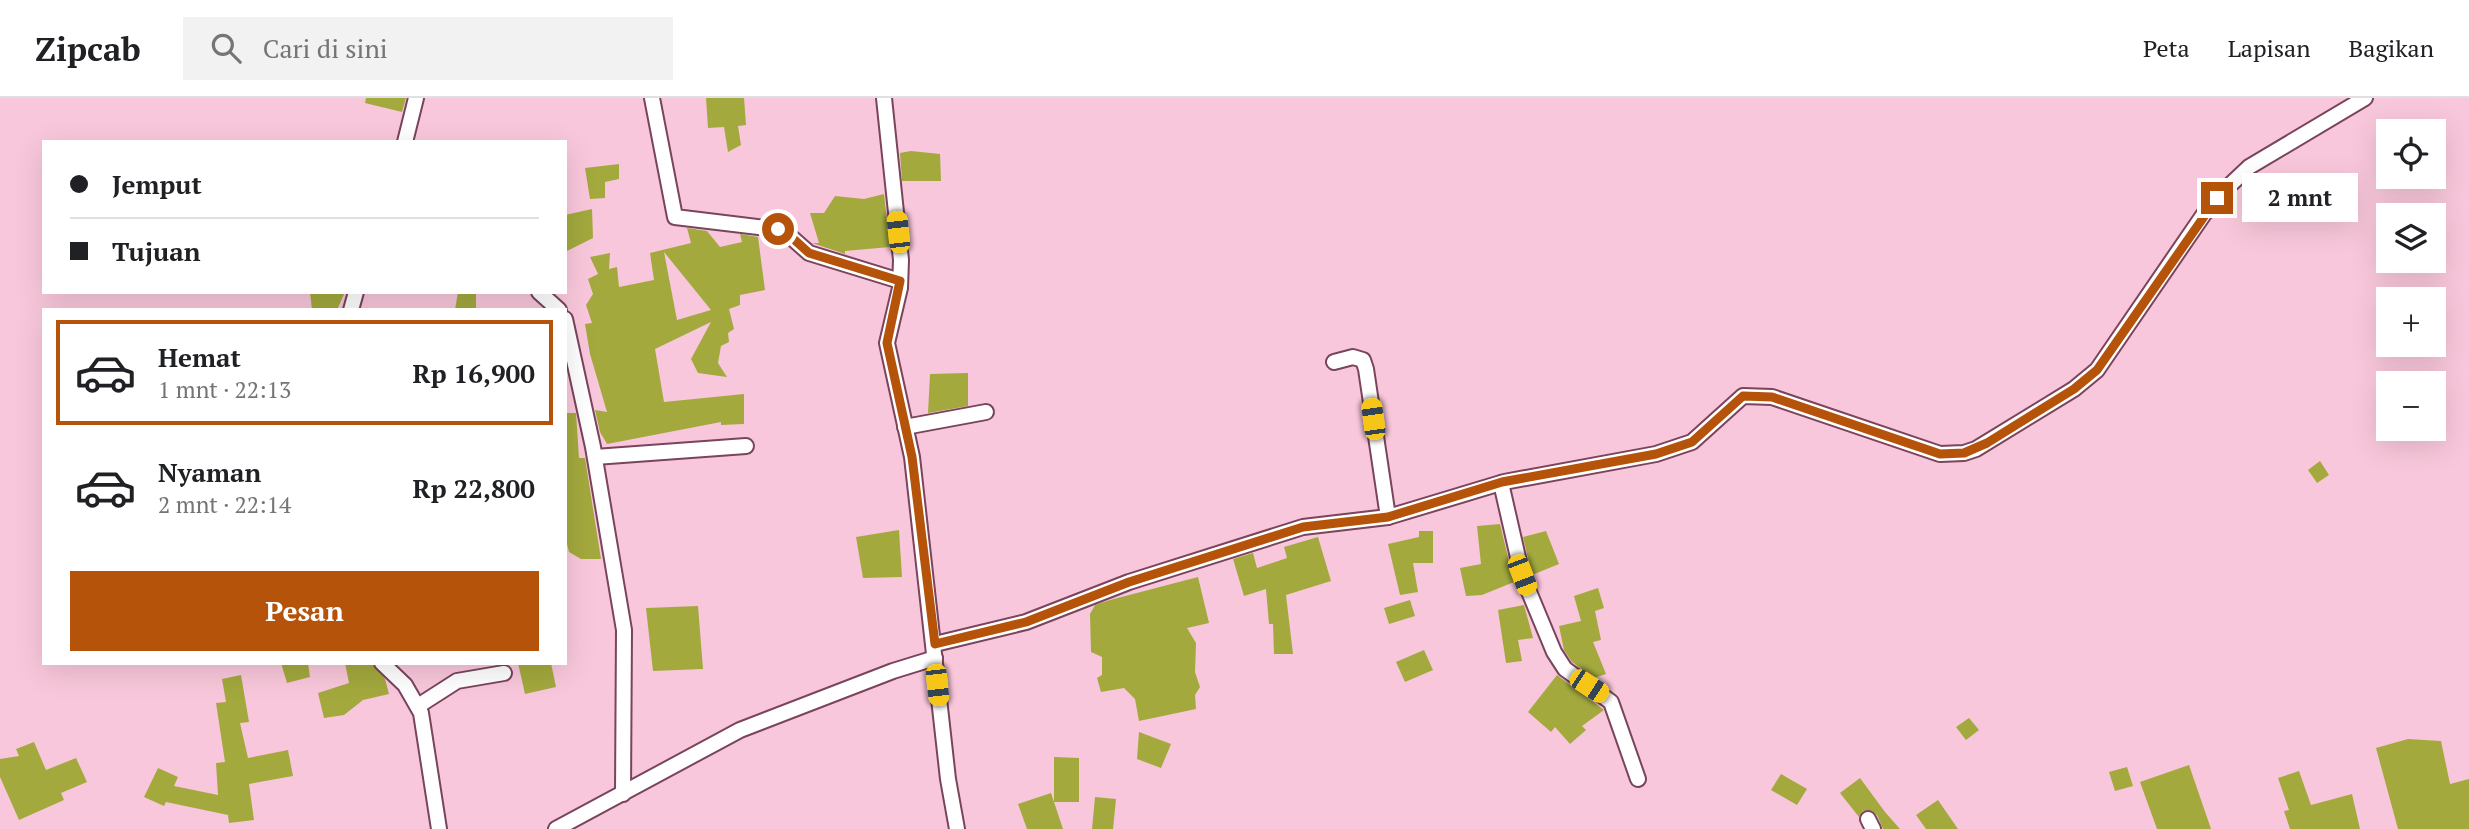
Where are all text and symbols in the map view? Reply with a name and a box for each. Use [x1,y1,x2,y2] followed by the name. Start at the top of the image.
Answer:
[183,17,673,80] search box
[35,27,141,70] text: Zipcab
[207,29,245,67] icon: search
[263,31,388,65] text: Cari di sini
[2143,32,2190,64] text: Peta
[2228,32,2311,64] text: Lapisan
[2349,32,2434,64] text: Bagikan
[2376,119,2446,441] map controls
[2376,119,2446,189] button: locate
[112,167,202,201] text: Jemput
[2242,174,2357,222] callout: 2 mnt
[2201,182,2233,214] route end
[2268,182,2332,213] text: 2 mnt
[2376,203,2446,273] button: layers
[886,210,911,254] car
[762,213,794,245] route start
[112,234,200,268] text: Tujuan
[2376,287,2446,357] button: +
[158,340,241,374] text: Hemat
[74,341,137,404] icon: car
[413,356,535,390] text: Rp 16,900
[2376,371,2446,441] button: −
[158,374,291,405] text: 1 mnt · 22:13
[1360,397,1387,441] car
[158,455,261,489] text: Nyaman
[74,456,137,519] icon: car
[413,471,535,505] text: Rp 22,800
[158,489,291,520] text: 2 mnt · 22:14
[1505,552,1540,598] car
[70,571,539,651] button: Pesan
[925,663,950,707] car
[1566,666,1613,706] car

